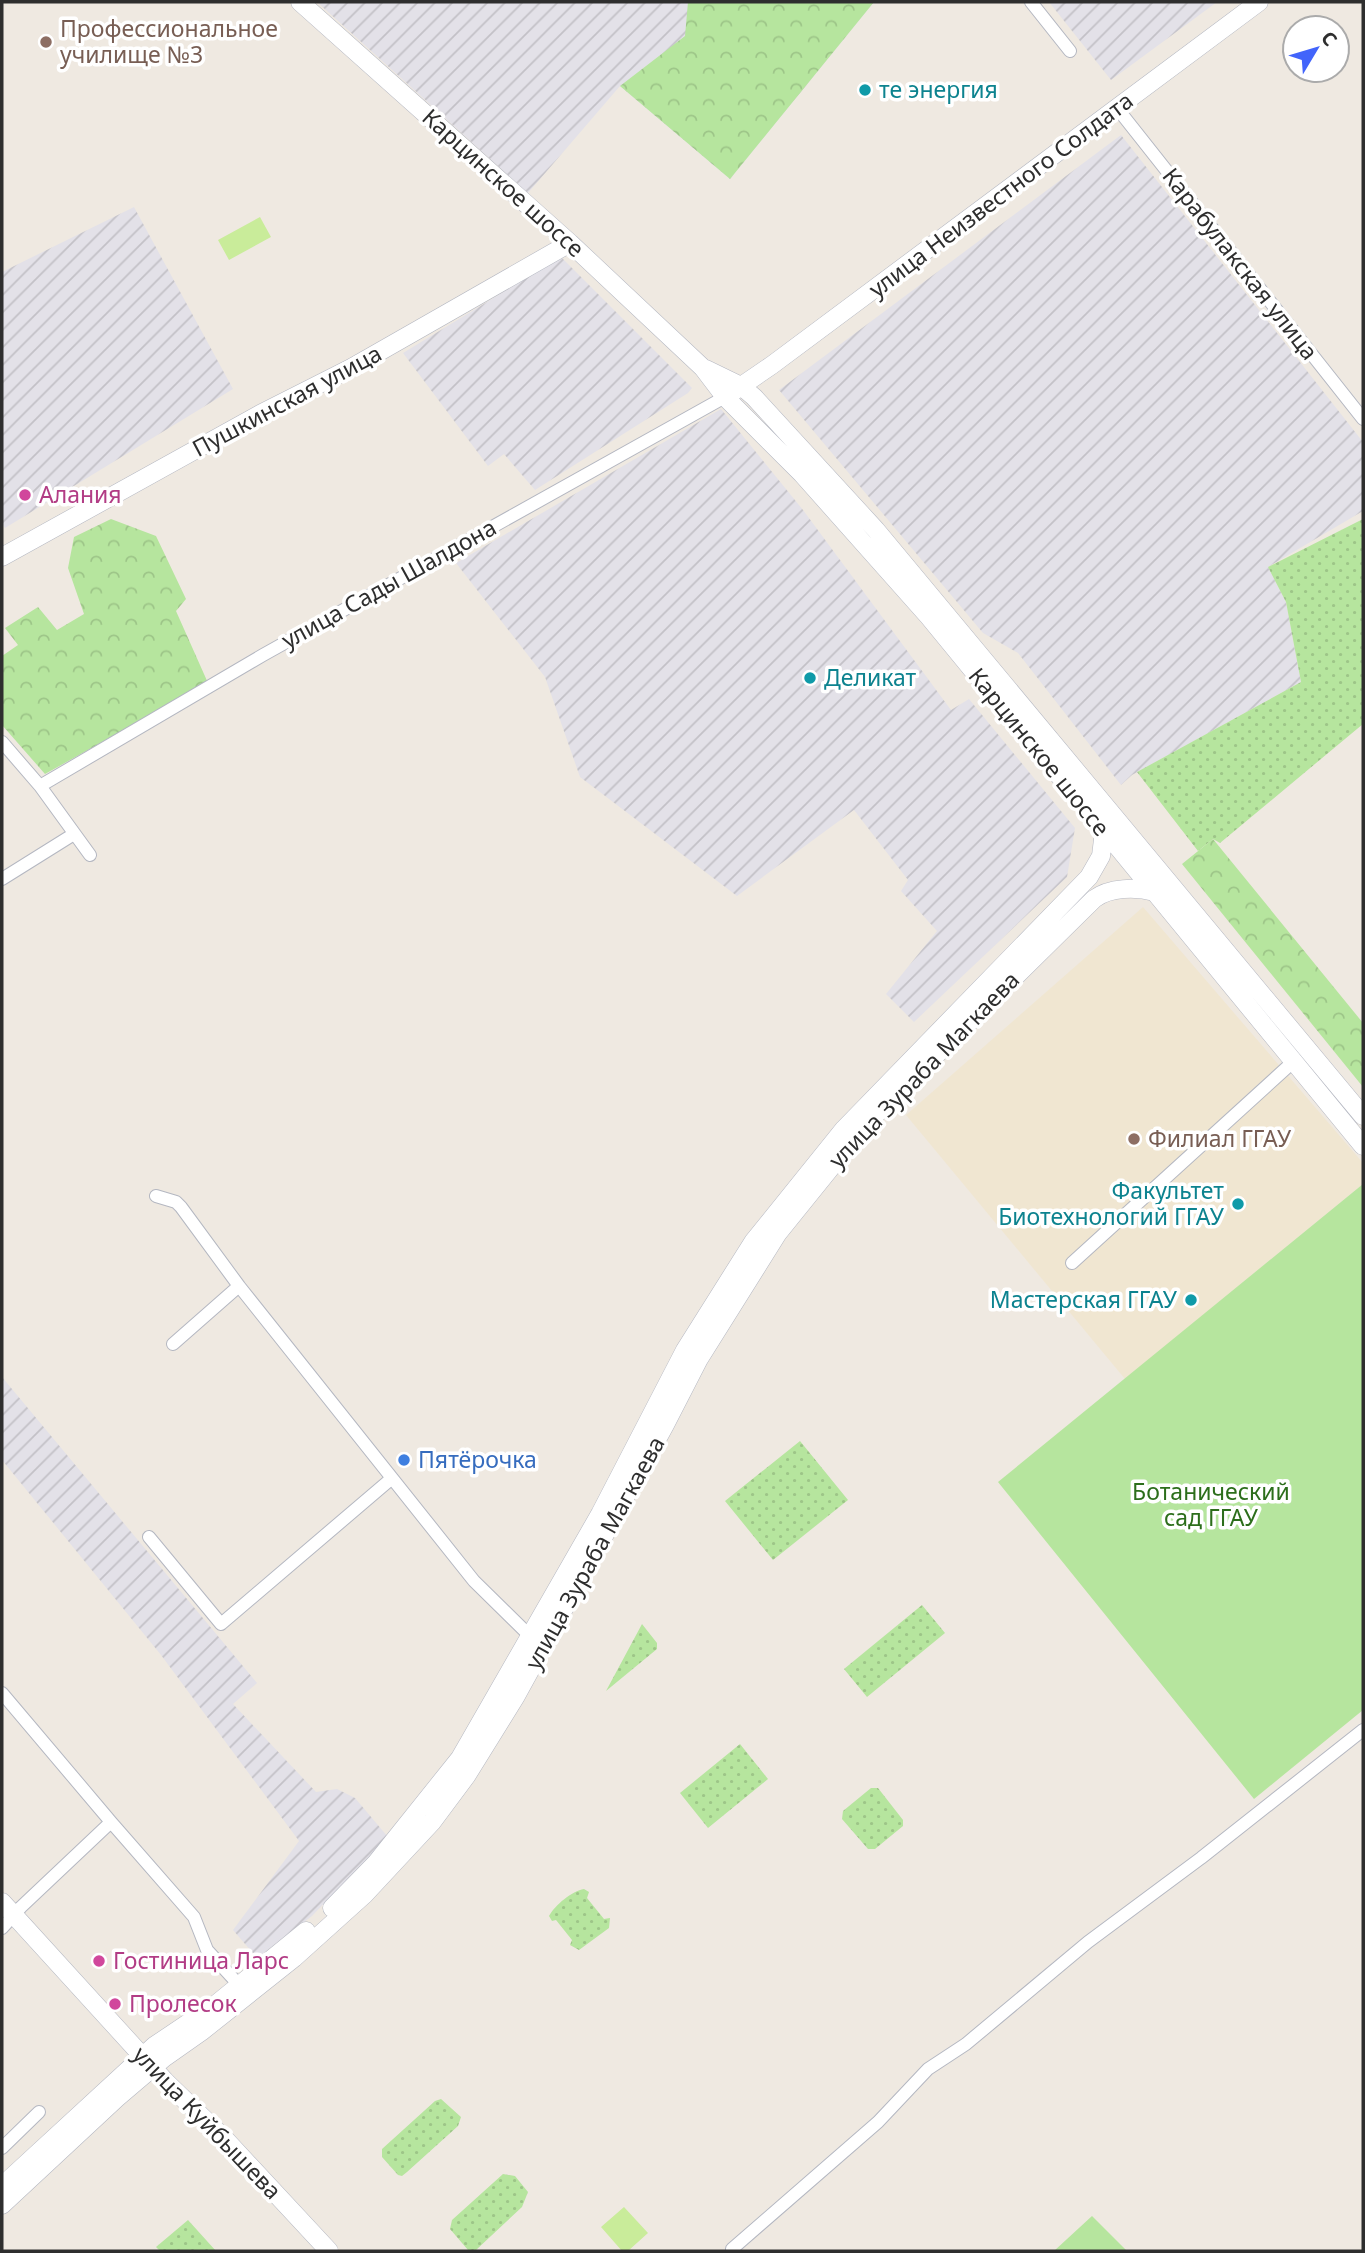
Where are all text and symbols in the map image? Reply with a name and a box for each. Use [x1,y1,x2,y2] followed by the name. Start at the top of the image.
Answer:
[60,12,278,70] place label: Профессиональное училище №3
[1281,14,1351,84] north arrow
[1315,26,1343,51] text: С
[38,34,54,50] marker: Профессиональное училище №3
[879,73,998,105] place label: те энергия
[857,82,873,98] marker: те энергия
[862,84,1139,304] street label: улица Неизвестного Солдата
[416,101,592,264] street label: Карцинское шоссе
[1156,161,1326,366] street label: Карабулакская улица
[186,337,387,464] street label: Пушкинская улица
[39,478,122,510] place label: Алания
[17,487,33,503] marker: Алания
[275,511,502,655] street label: улица Сады Шалдона
[824,661,917,693] place label: Деликат
[962,661,1118,842] street label: Карцинское шоссе
[802,670,818,686] marker: Деликат
[821,964,1026,1175] street label: улица Зураба Магкаева
[1148,1122,1292,1154] place label: Филиал ГГАУ
[1126,1131,1142,1147] marker: Филиал ГГАУ
[998,1174,1225,1232] place label: Факультет Биотехнологий ГГАУ
[1230,1196,1246,1212] marker: Факультет Биотехнологий ГГАУ
[990,1283,1178,1315] place label: Мастерская ГГАУ
[1183,1292,1199,1308] marker: Мастерская ГГАУ
[517,1430,672,1675] street label: улица Зураба Магкаева
[418,1443,537,1475] place label: Пятёрочка
[396,1452,412,1468] marker: Пятёрочка
[1132,1475,1290,1533] park label: Ботанический сад ГГАУ
[113,1944,289,1976] place label: Гостиница Ларс
[91,1953,107,1969] marker: Гостиница Ларс
[129,1987,237,2019] place label: Пролесок
[107,1996,123,2012] marker: Пролесок
[126,2039,289,2206] street label: улица Куйбышева

